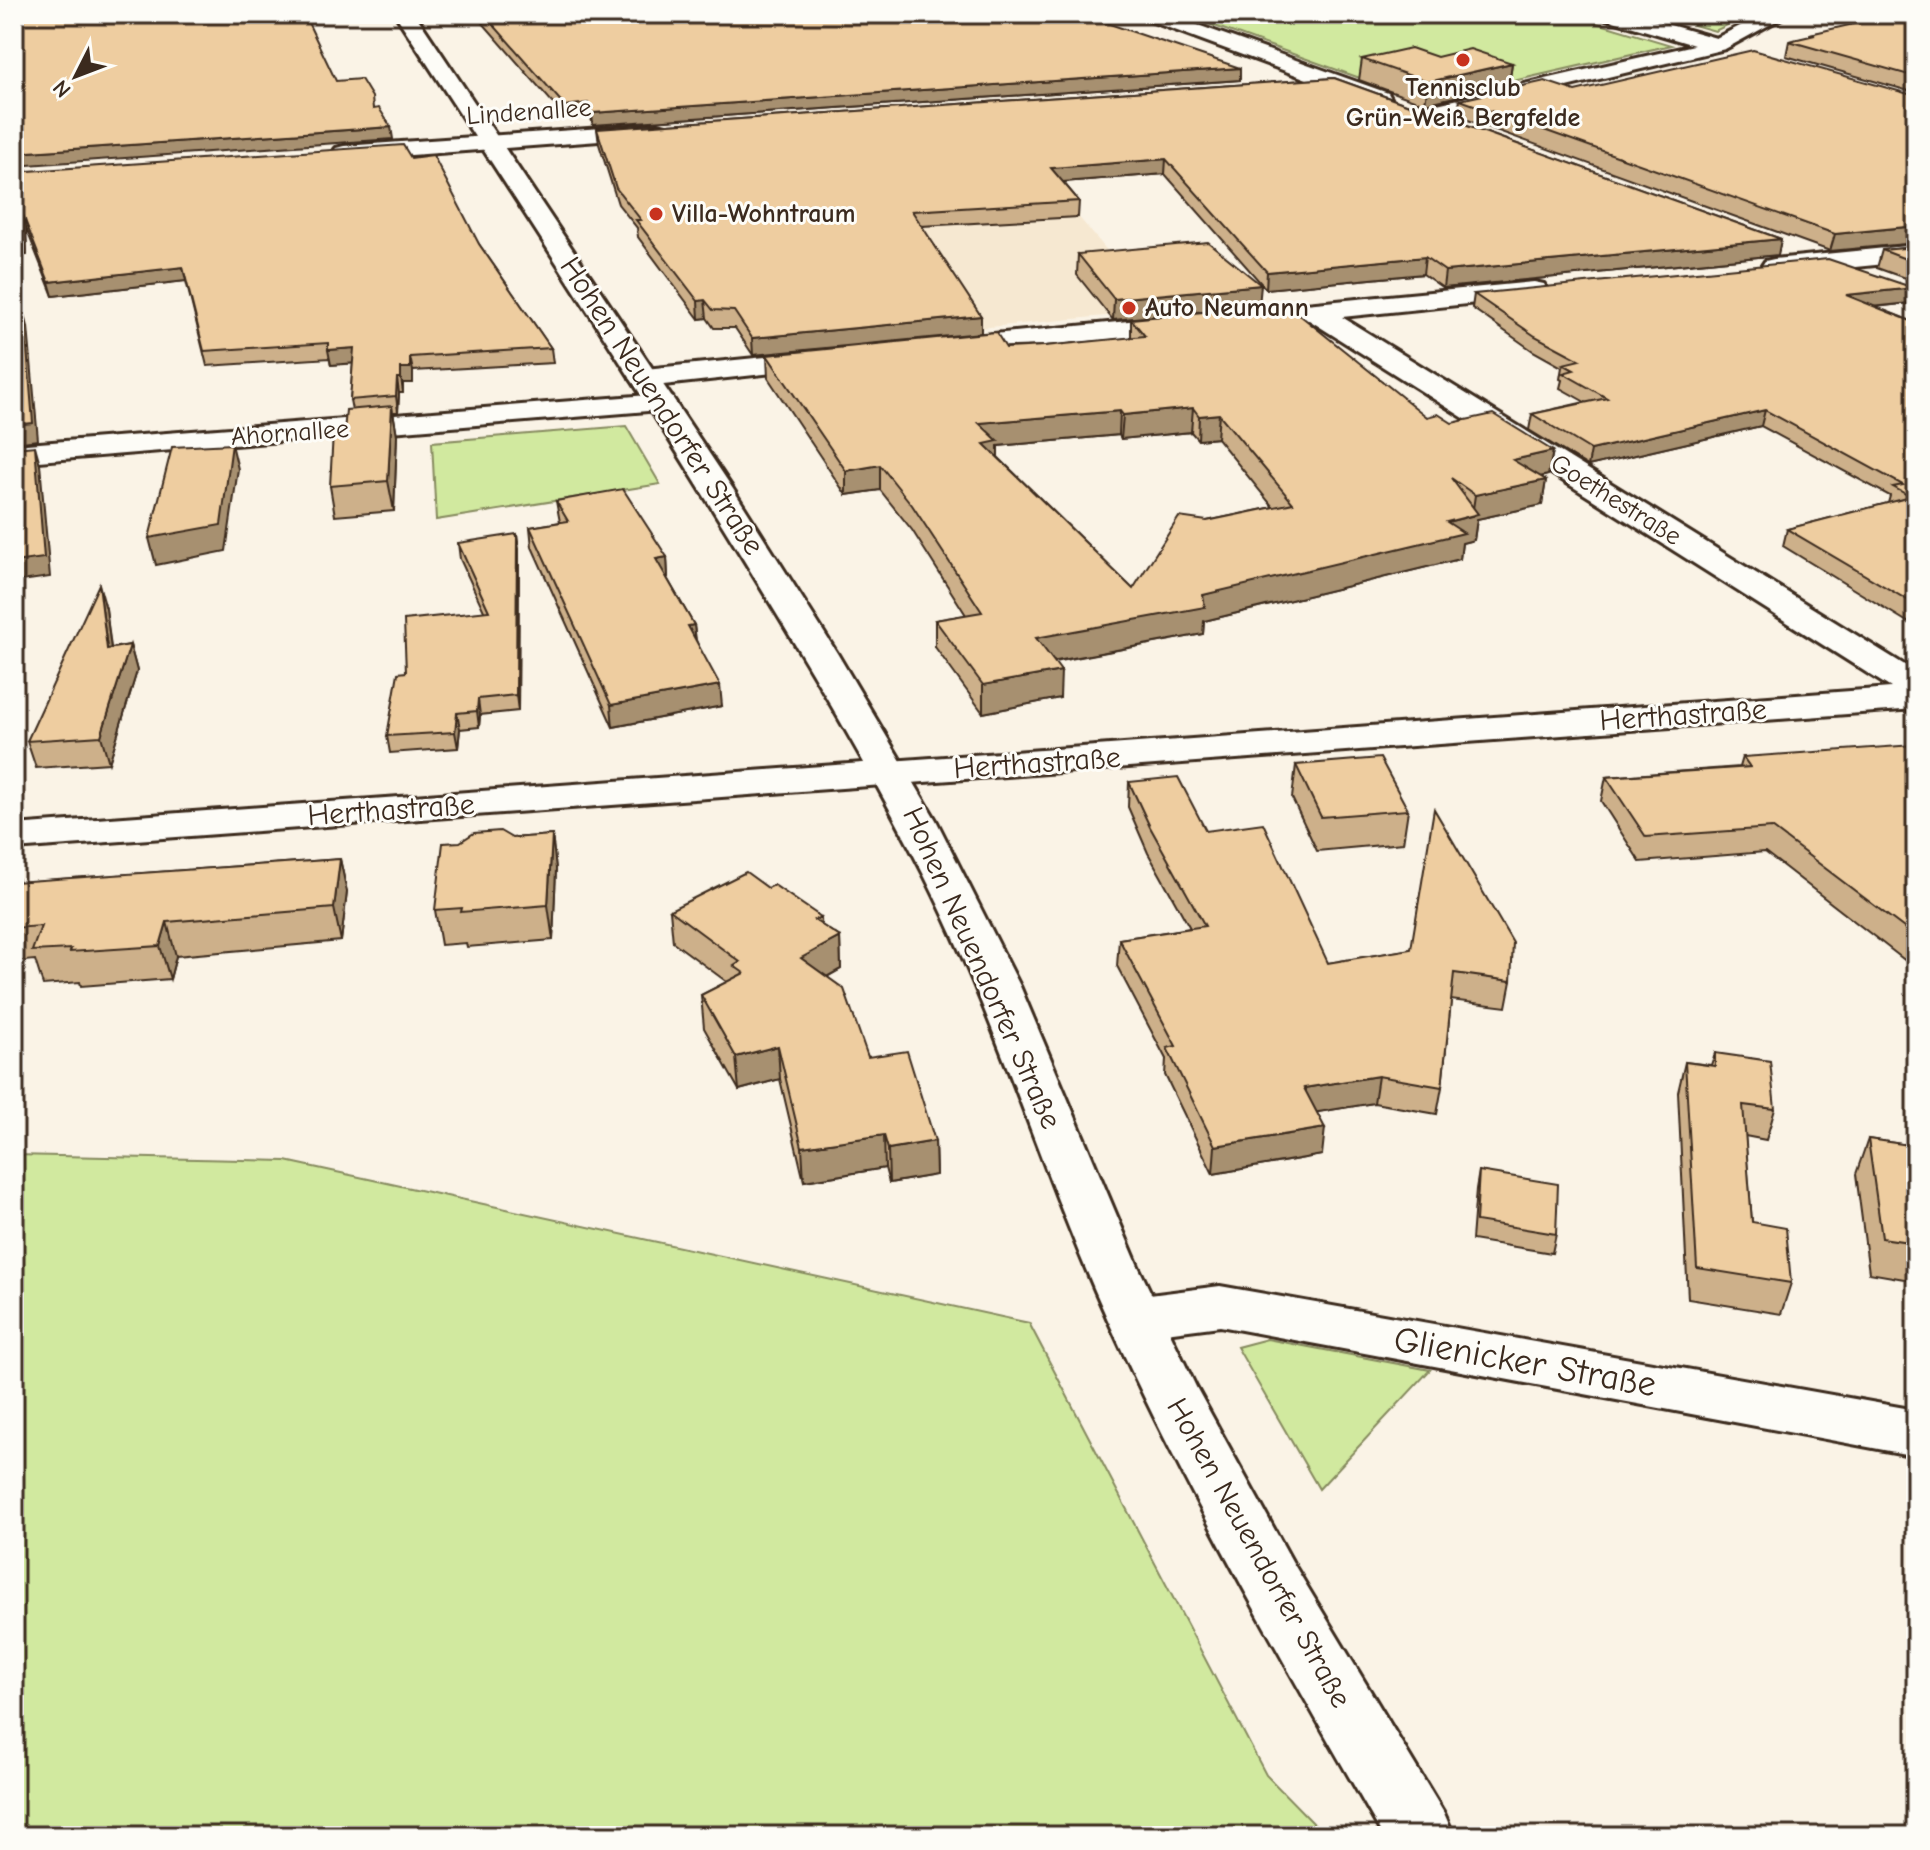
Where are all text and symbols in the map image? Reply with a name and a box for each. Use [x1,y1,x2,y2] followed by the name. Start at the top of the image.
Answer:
[36,36,116,116] north arrow
[1454,51,1472,69] marker: Tennisclub Grün-Weiß Bergfelde
[1346,73,1580,133] place label: Tennisclub Grün-Weiß Bergfelde
[47,75,76,103] text: N
[465,93,593,131] street label: Lindenallee
[672,199,856,229] place label: Villa-Wohntraum
[647,205,665,223] marker: Villa-Wohntraum
[552,250,772,562] street label: Hohen Neuendorfer Straße
[1145,293,1309,323] place label: Auto Neumann
[1120,299,1138,317] marker: Auto Neumann
[230,414,350,452] street label: Ahornallee
[1545,448,1687,552] street label: Goethestraße
[1598,692,1768,738] street label: Herthastraße
[952,740,1122,786] street label: Herthastraße
[306,787,476,833] street label: Herthastraße
[895,802,1069,1134] street label: Hohen Neuendorfer Straße
[1391,1319,1659,1405] street label: Glienicker Straße
[1159,1392,1359,1714] street label: Hohen Neuendorfer Straße

